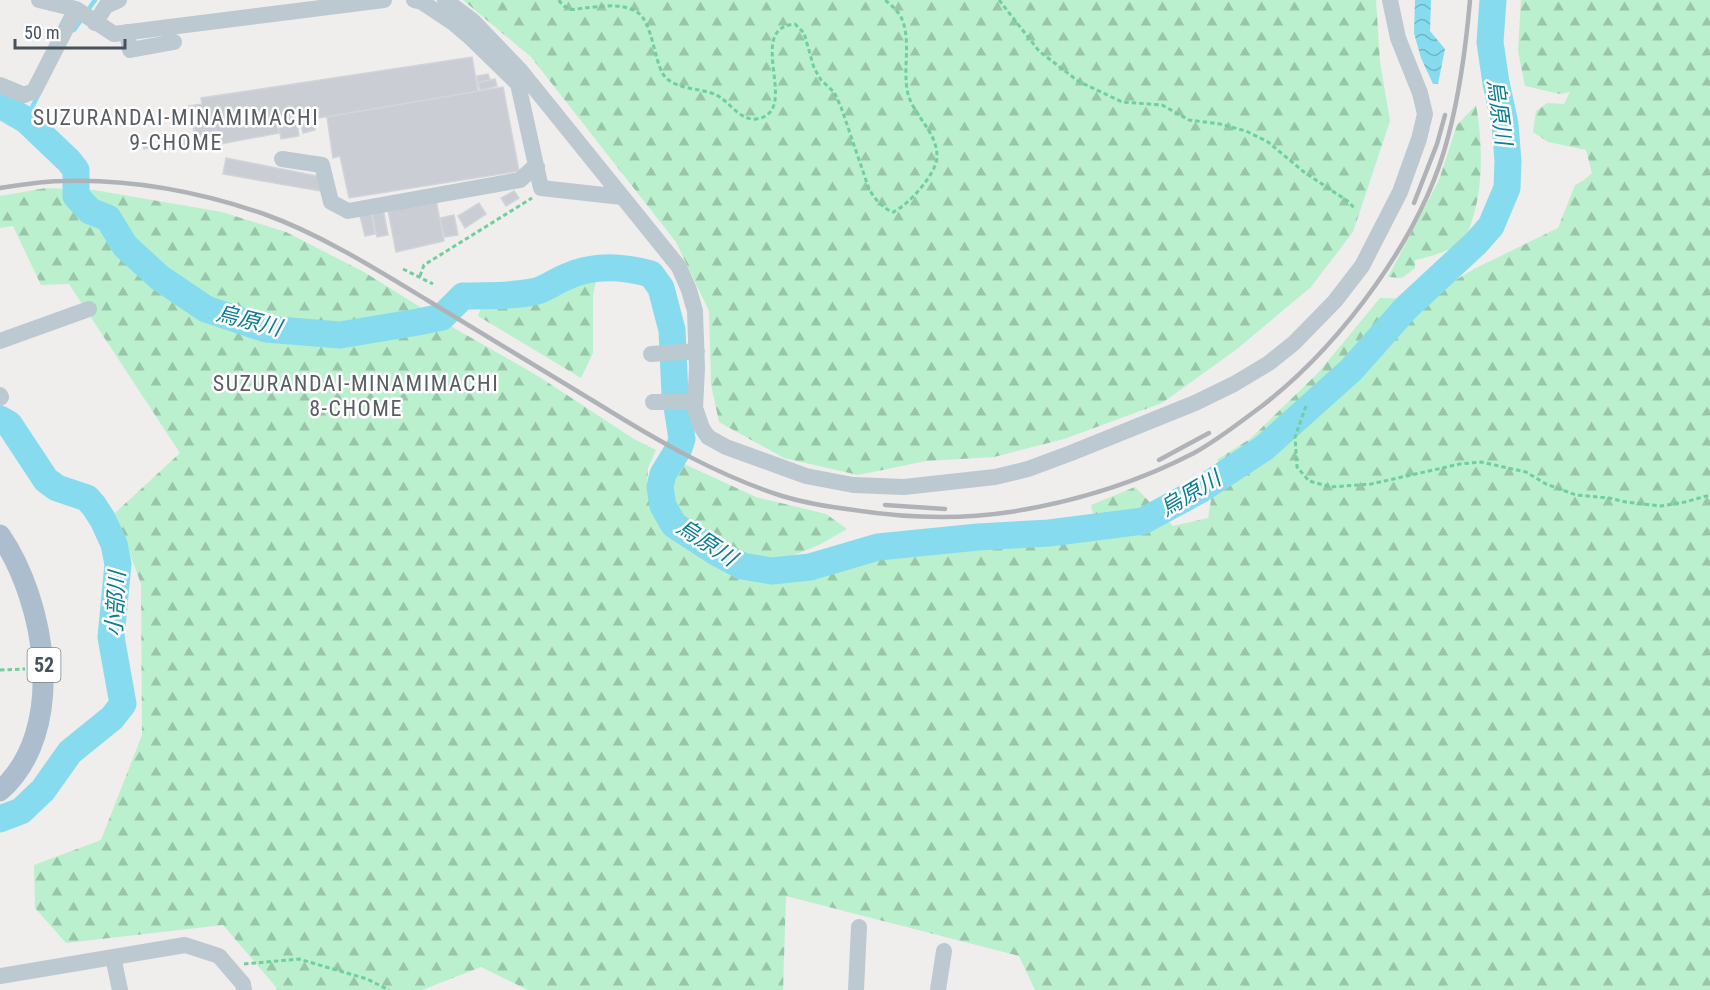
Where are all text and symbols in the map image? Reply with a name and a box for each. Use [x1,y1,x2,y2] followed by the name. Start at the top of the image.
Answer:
[15,12,124,50] scale bar
[24,22,59,43] text: 50 m
[1483,78,1517,148] water label: 烏原川
[33,105,319,155] district label: SUZURANDAI-MINAMIMACHI 9-CHOME
[214,300,286,341] water label: 烏原川
[213,371,499,421] district label: SUZURANDAI-MINAMIMACHI 8-CHOME
[1156,465,1227,521] water label: 烏原川
[672,514,743,572] water label: 烏原川
[101,568,130,638] water label: 小部川
[28,648,60,682] road number: 52

